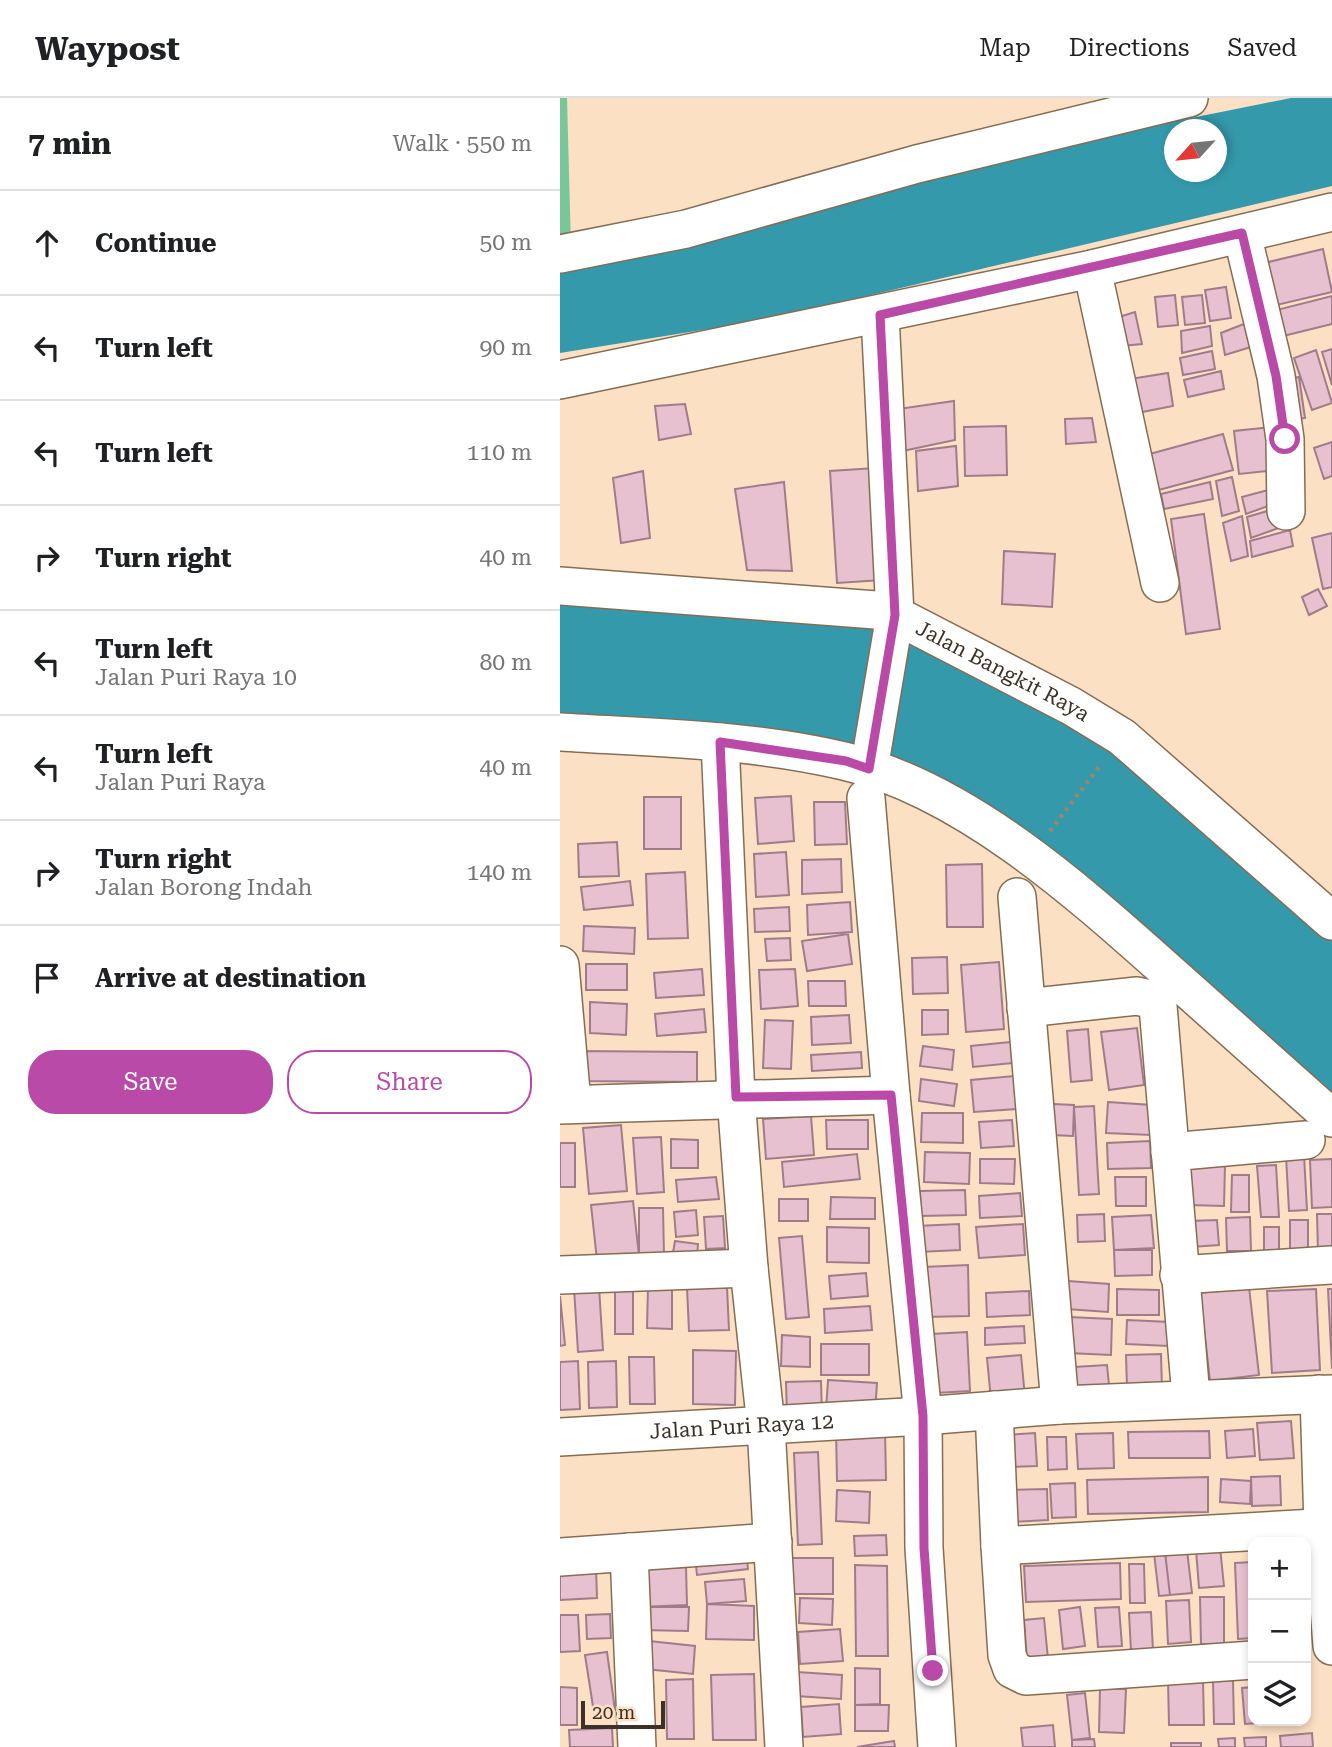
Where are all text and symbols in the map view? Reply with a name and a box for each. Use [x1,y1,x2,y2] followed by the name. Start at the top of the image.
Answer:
[35,29,180,68] text: Waypost
[979,34,1031,62] text: Map
[1069,34,1189,62] text: Directions
[1227,34,1297,62] text: Saved
[1164,119,1227,182] north arrow
[28,126,111,161] text: 7 min
[393,130,532,157] text: Walk · 550 m
[28,224,66,262] icon: ahead
[95,228,217,258] text: Continue
[479,229,532,256] text: 50 m
[28,329,66,367] icon: left
[95,333,213,363] text: Turn left
[479,334,532,361] text: 90 m
[1269,423,1300,454] route start
[28,434,66,472] icon: left
[95,438,213,468] text: Turn left
[467,439,532,466] text: 110 m
[28,539,66,577] icon: right
[95,543,231,573] text: Turn right
[479,544,532,571] text: 40 m
[912,616,1094,727] street label: Jalan Bangkit Raya
[95,634,213,664] text: Turn left
[28,644,66,682] icon: left
[479,649,532,676] text: 80 m
[95,664,297,691] text: Jalan Puri Raya 10
[95,739,213,769] text: Turn left
[28,749,66,787] icon: left
[479,754,532,781] text: 40 m
[95,769,265,796] text: Jalan Puri Raya
[95,844,231,874] text: Turn right
[28,854,66,892] icon: right
[467,859,532,886] text: 140 m
[95,874,312,901] text: Jalan Borong Indah
[28,959,66,997] icon: arrive
[95,963,366,993] text: Arrive at destination
[28,1050,273,1114] button: Save
[287,1050,532,1114] button: Share
[649,1409,835,1444] street label: Jalan Puri Raya 12
[1248,1537,1311,1726] map controls
[1248,1537,1311,1600] button: +
[1248,1600,1311,1663] button: −
[917,1655,948,1686] route end
[1248,1663,1311,1726] button: layers
[581,1698,665,1730] scale bar
[592,1701,635,1724] text: 20 m

